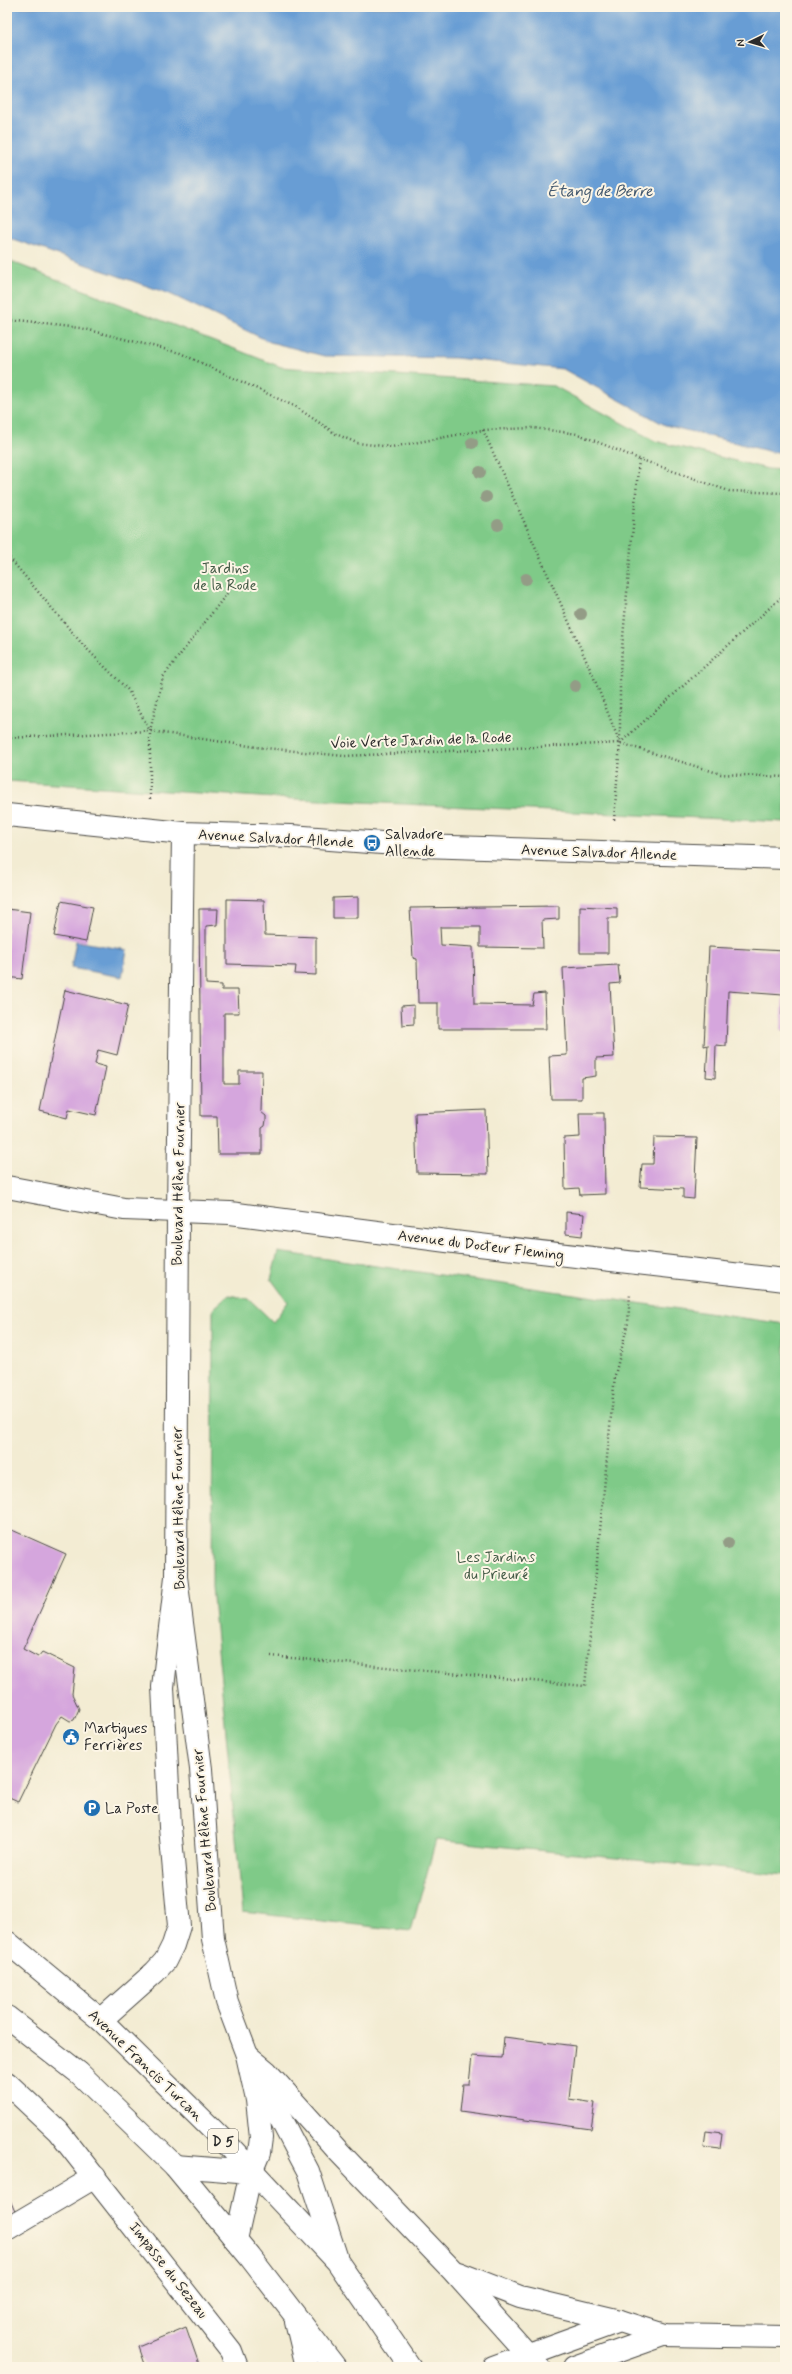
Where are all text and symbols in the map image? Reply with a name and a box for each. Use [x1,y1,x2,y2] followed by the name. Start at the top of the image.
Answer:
[730,22,770,62] north arrow
[734,39,748,47] text: N
[547,181,653,204] water label: Étang de Berre
[193,559,257,596] park label: Jardins de la Rode
[330,728,512,754] street label: Voie Verte Jardin de la Rode
[197,825,354,853] street label: Avenue Salvador Allende
[385,825,444,862] place label: Salvadore Allende
[362,833,382,853] bus stop icon: Salvadore Allende
[521,840,677,866] street label: Avenue Salvador Allende
[168,1101,190,1266] street label: Boulevard Hélène Fournier
[396,1226,565,1267] street label: Avenue du Docteur Fleming
[168,1425,190,1590] street label: Boulevard Hélène Fournier
[457,1548,536,1585] park label: Les Jardins du Prieuré
[84,1719,148,1756] place label: Martigues Ferrières
[61,1727,81,1747] public building icon: Martigues Ferrières
[188,1747,222,1912] street label: Boulevard Hélène Fournier
[82,1798,102,1818] parking icon: La Poste
[105,1799,158,1819] place label: La Poste
[83,2005,207,2126] street label: Avenue Francis Turcan
[208,2129,238,2153] road number: D 5
[124,2218,212,2323] street label: Impasse du Sezeau

